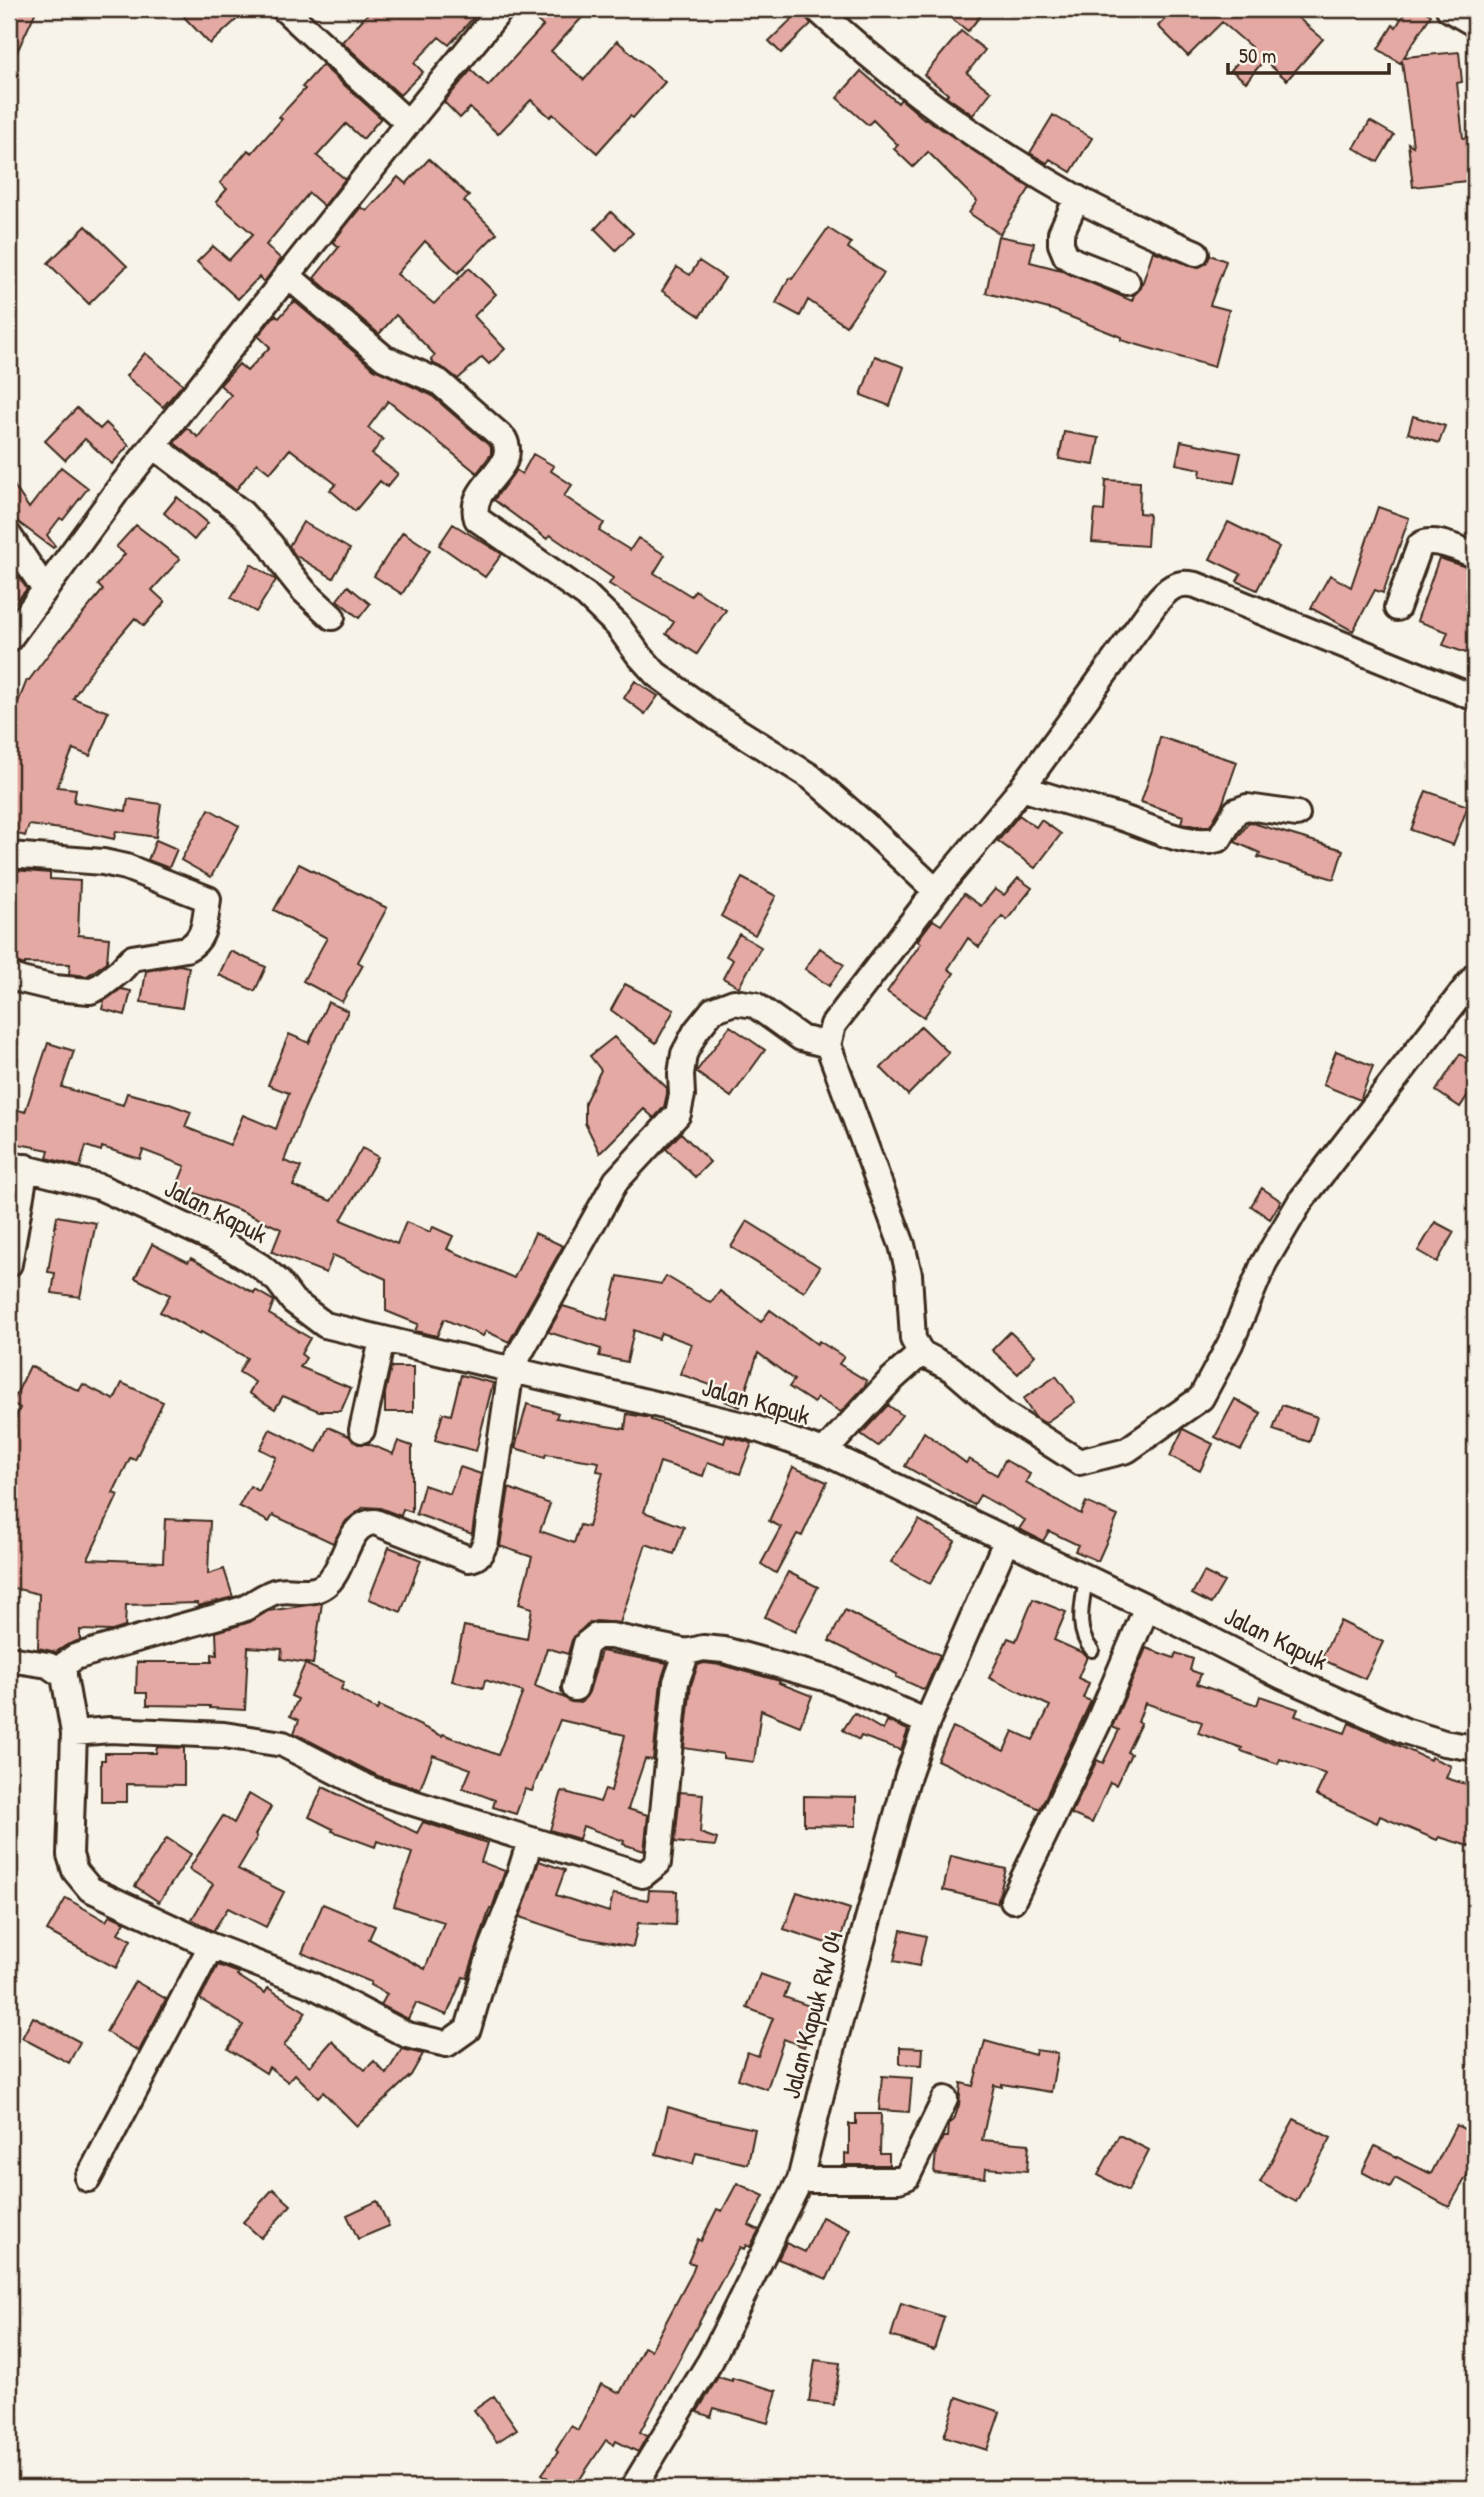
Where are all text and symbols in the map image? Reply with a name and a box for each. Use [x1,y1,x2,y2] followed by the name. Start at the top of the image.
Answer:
[1228,32,1390,76] scale bar
[1239,41,1276,70] text: 50 m
[159,1170,274,1251] street label: Jalan Kapuk
[698,1368,814,1433] street label: Jalan Kapuk
[1219,1598,1334,1678] street label: Jalan Kapuk
[772,1927,851,2102] street label: Jalan Kapuk RW 04

